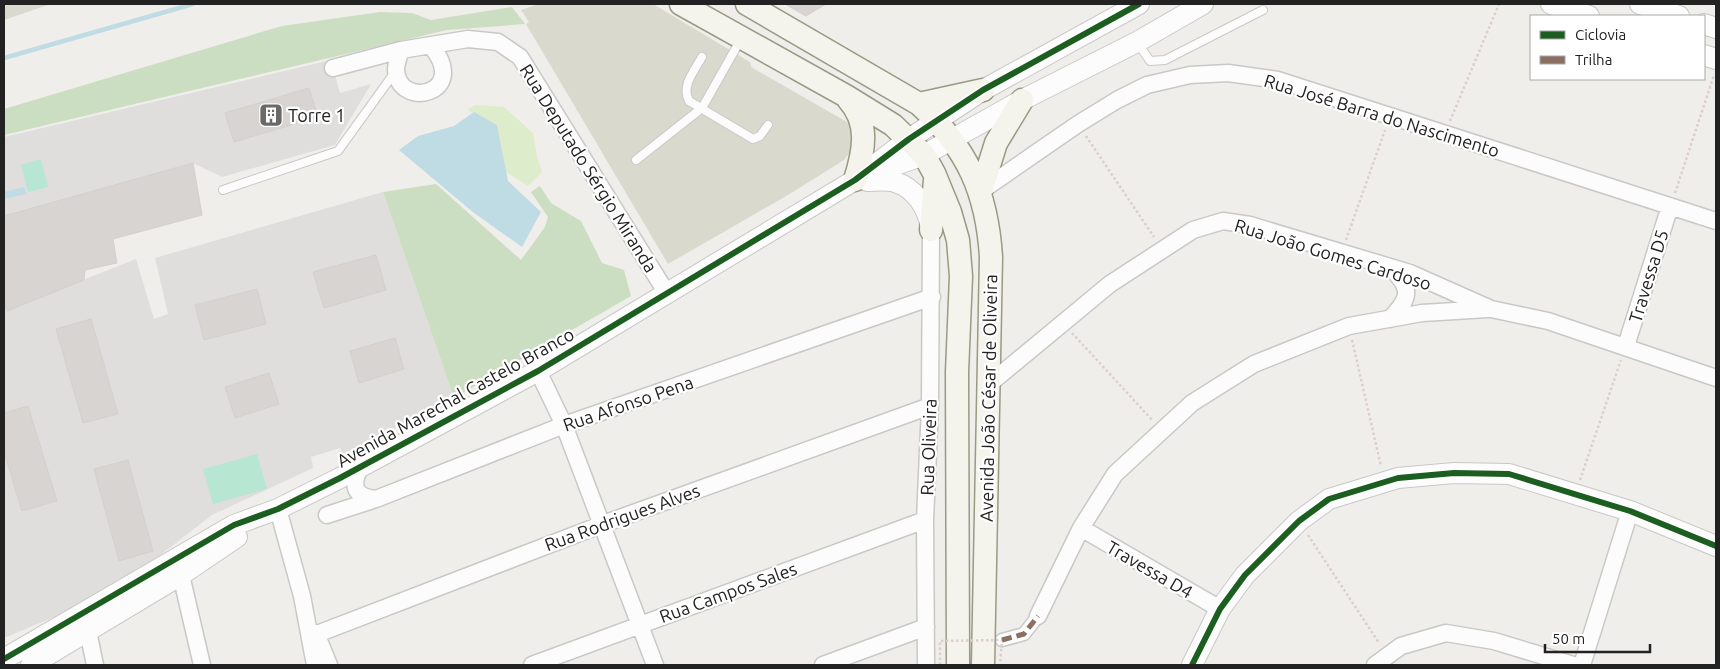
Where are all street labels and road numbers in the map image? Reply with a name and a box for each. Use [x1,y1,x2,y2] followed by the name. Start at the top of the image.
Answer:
[517,60,661,276] street label: Rua Deputado Sérgio Miranda
[1262,70,1502,160] street label: Rua José Barra do Nascimento
[1232,215,1434,293] street label: Rua João Gomes Cardoso
[1624,227,1672,325] street label: Travessa D5
[976,274,1000,522] street label: Avenida João César de Oliveira
[333,323,577,471] street label: Avenida Marechal Castelo Branco
[560,371,696,435] street label: Rua Afonso Pena
[916,398,940,496] street label: Rua Oliveira
[542,480,703,554] street label: Rua Rodrigues Alves
[1103,536,1197,602] street label: Travessa D4
[657,558,800,626] street label: Rua Campos Sales

